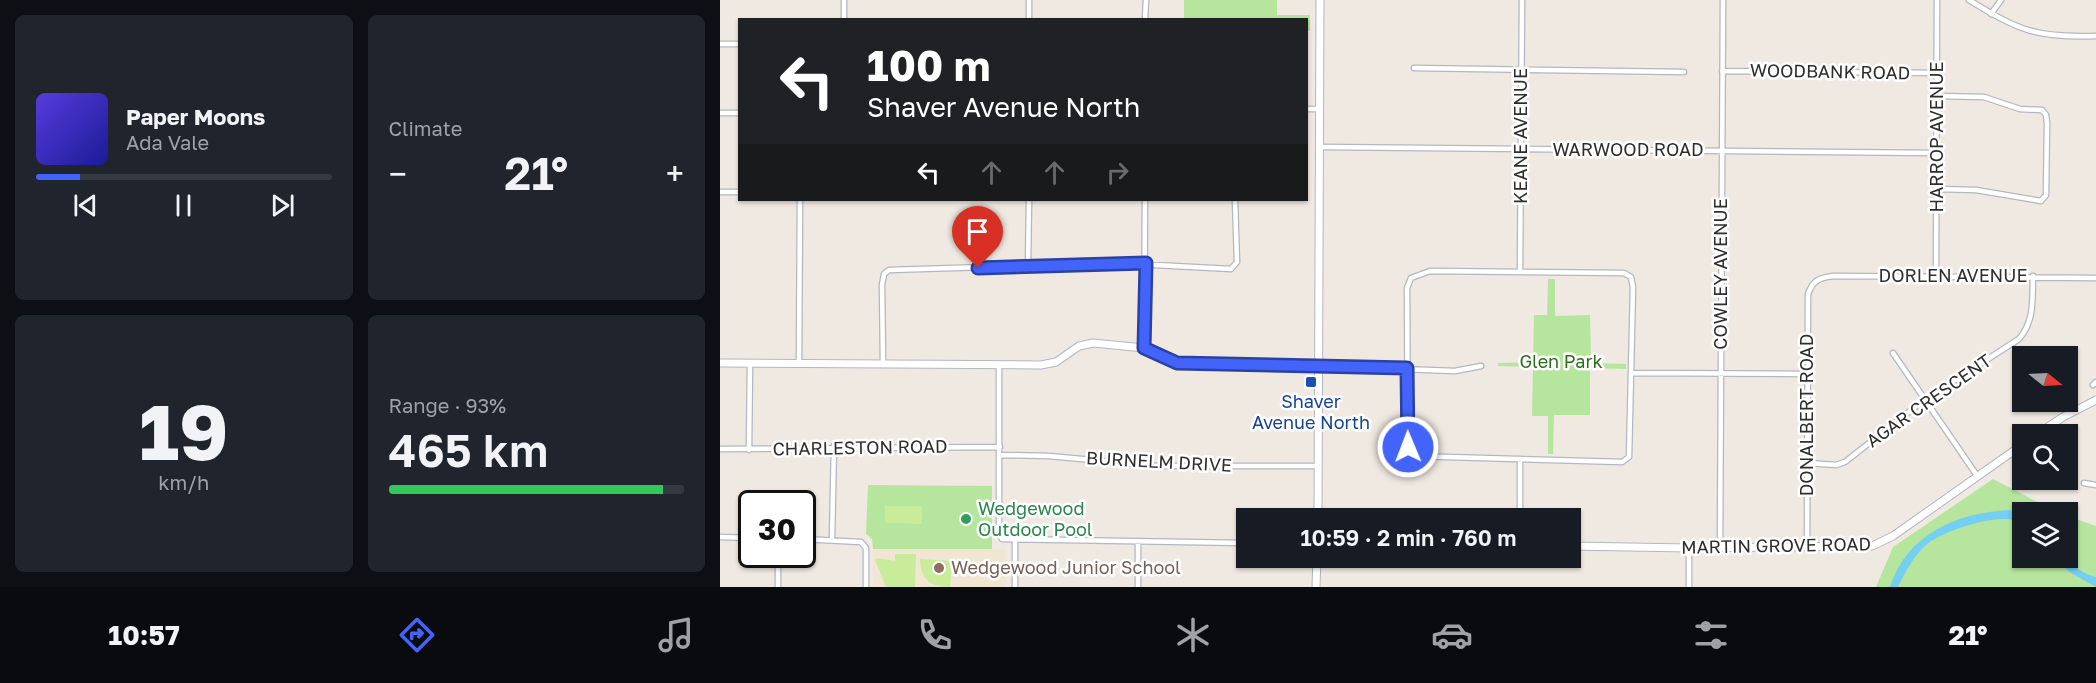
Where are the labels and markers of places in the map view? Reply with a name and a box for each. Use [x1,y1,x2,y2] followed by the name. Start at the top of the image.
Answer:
[952,206,1003,268] pin
[1304,375,1318,389] marker: Shaver Avenue North
[1252,390,1370,433] place label: Shaver Avenue North
[978,497,1093,540] place label: Wedgewood Outdoor Pool
[959,512,973,526] marker: Wedgewood Outdoor Pool
[951,556,1181,578] place label: Wedgewood Junior School
[932,561,946,575] marker: Wedgewood Junior School

